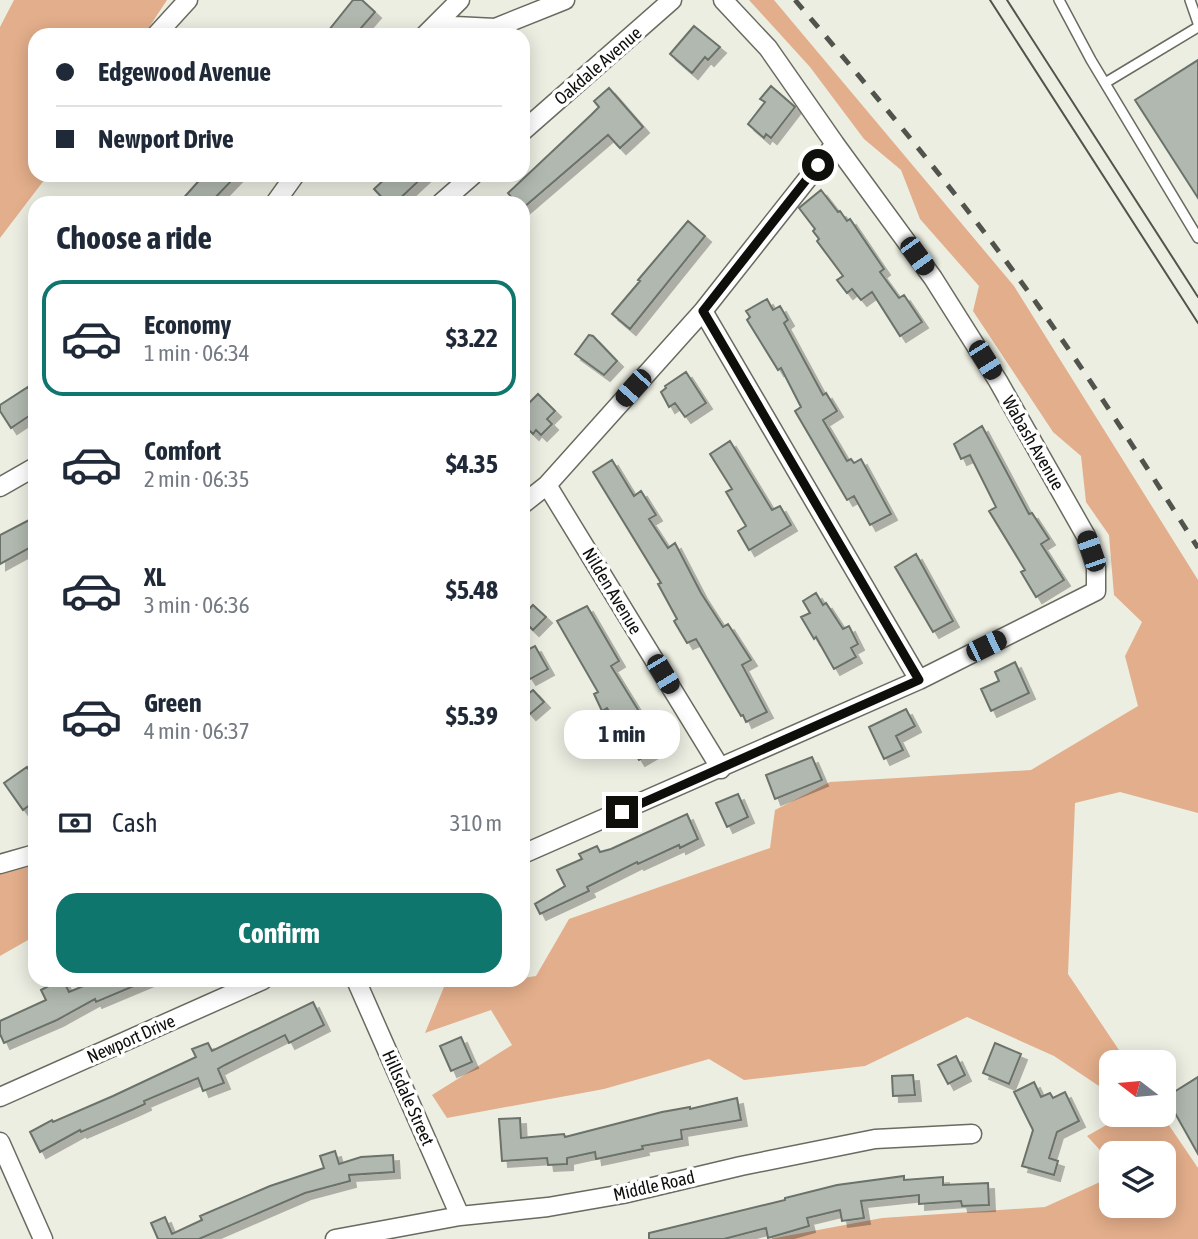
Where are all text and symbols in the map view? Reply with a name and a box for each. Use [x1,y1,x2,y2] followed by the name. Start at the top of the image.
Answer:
[550,22,645,109] street label: Oakdale Avenue
[98,57,271,87] text: Edgewood Avenue
[98,124,234,154] text: Newport Drive
[802,149,834,181] route start
[56,219,212,256] text: Choose a ride
[897,233,938,279] car
[60,307,123,370] icon: car
[144,310,231,340] text: Economy
[446,323,498,353] text: $3.22
[965,337,1006,383] car
[144,340,250,366] text: 1 min · 06:34
[612,365,655,411] car
[998,392,1069,494] street label: Wabash Avenue
[60,433,123,496] icon: car
[144,436,221,466] text: Comfort
[446,449,498,479] text: $4.35
[144,466,250,492] text: 2 min · 06:35
[1075,528,1108,574] car
[578,544,646,638] street label: Nilden Avenue
[60,559,123,622] icon: car
[144,562,166,592] text: XL
[446,575,498,605] text: $5.48
[144,592,250,618] text: 3 min · 06:36
[963,627,1010,665] car
[644,651,683,697] car
[60,685,123,748] icon: car
[144,688,202,718] text: Green
[446,701,498,731] text: $5.39
[564,710,680,760] callout: 1 min
[144,718,250,744] text: 4 min · 06:37
[599,721,645,747] text: 1 min
[606,796,638,828] route end
[56,804,94,842] icon: cash
[112,808,158,838] text: Cash
[450,810,502,836] text: 310 m
[56,893,502,973] button: Confirm
[84,1010,178,1067] street label: Newport Drive
[378,1047,439,1149] street label: Hillsdale Street
[1099,1050,1176,1127] north arrow
[1099,1050,1176,1218] map controls
[1099,1141,1176,1218] button: layers
[611,1166,697,1205] street label: Middle Road

